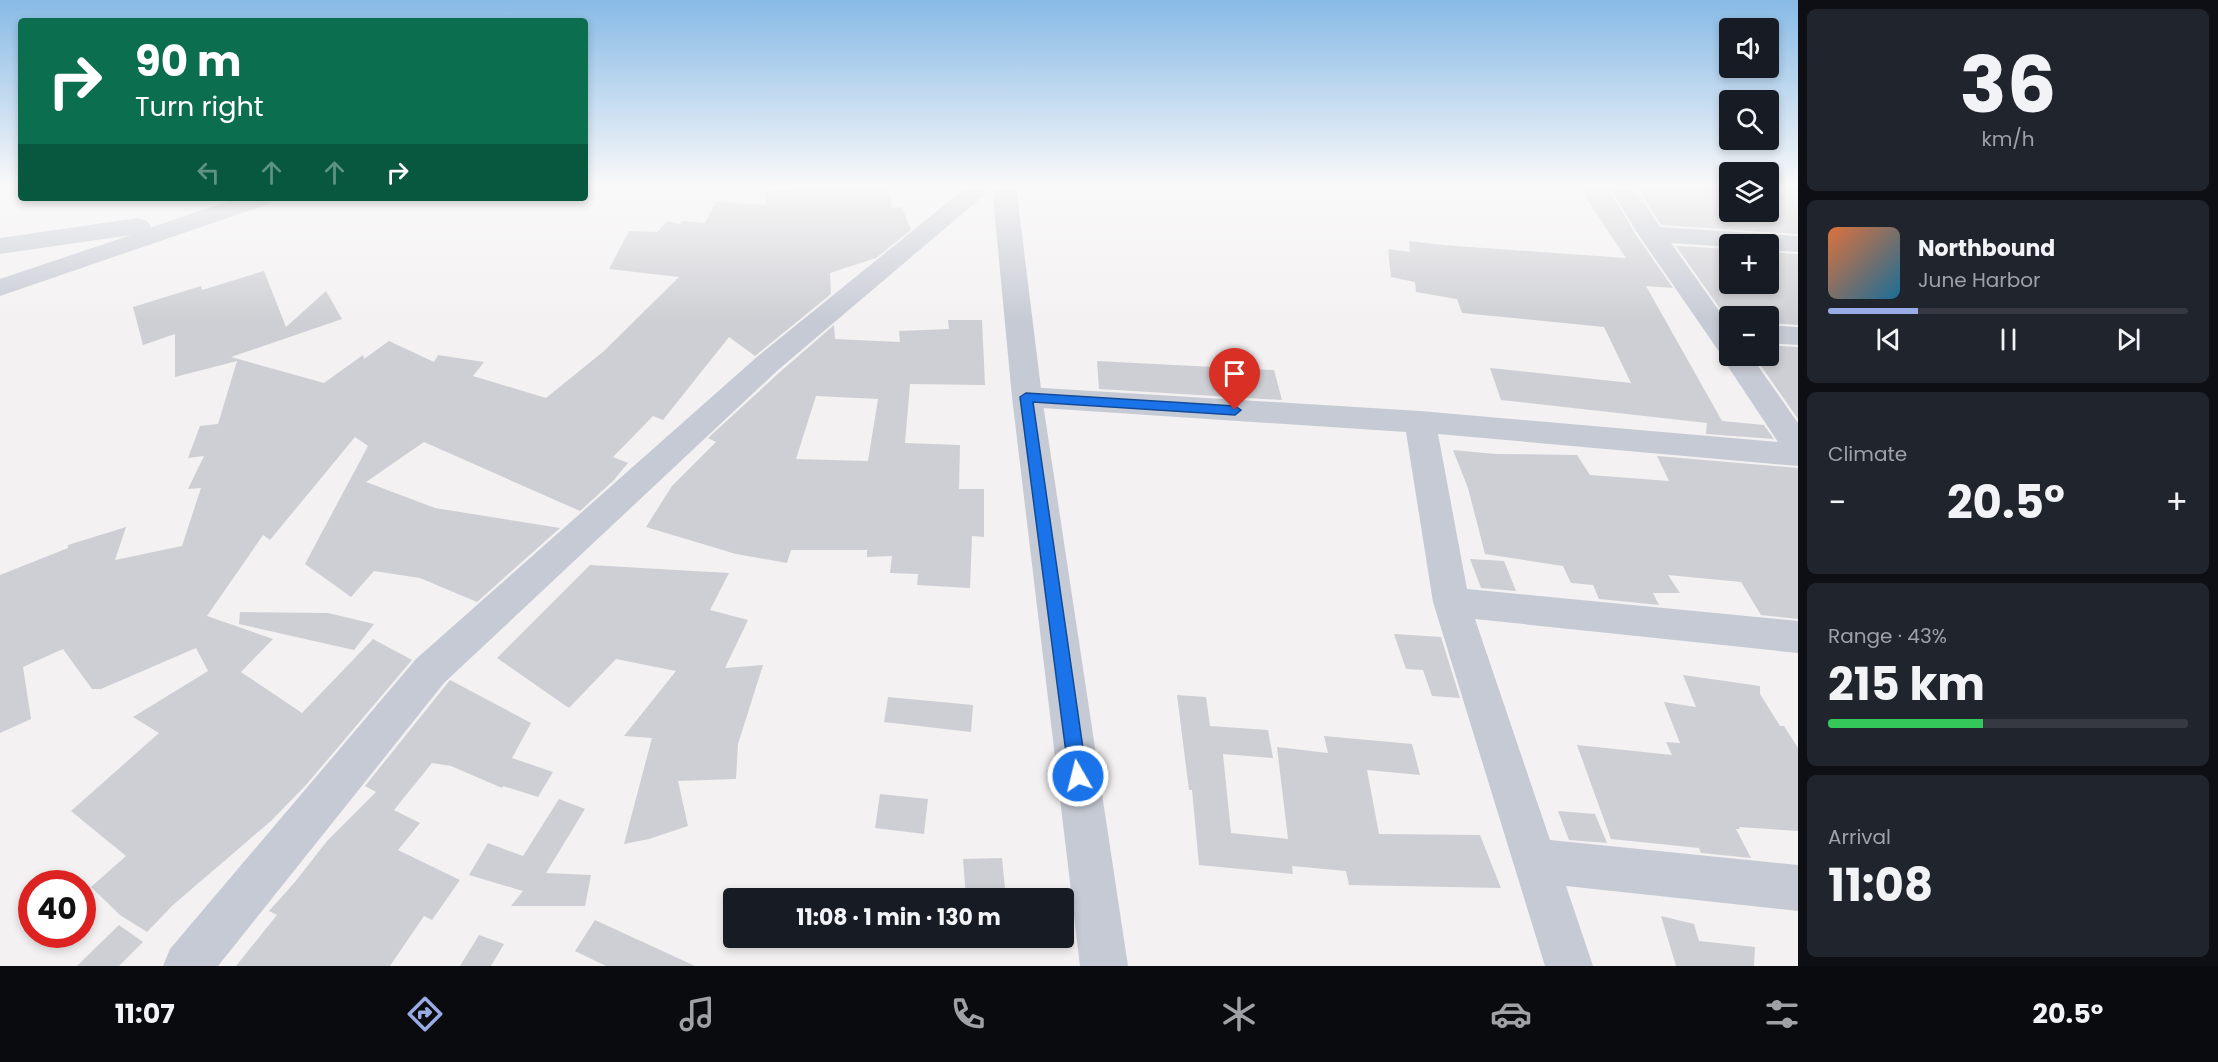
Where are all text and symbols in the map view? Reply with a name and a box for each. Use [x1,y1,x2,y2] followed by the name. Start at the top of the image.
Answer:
[1719,18,1779,366] map controls
[1719,18,1779,78] button: sound
[1960,30,2056,139] text: 36
[135,32,242,91] text: 90 m
[36,42,114,120] icon: right
[135,88,264,125] text: Turn right
[1719,90,1779,150] button: search
[1981,125,2035,153] text: km/h
[192,156,225,189] icon: left
[255,156,288,189] icon: ahead
[318,156,351,189] icon: ahead
[381,156,414,189] icon: right
[1719,162,1779,222] button: layers
[1918,233,2055,264] text: Northbound
[1719,234,1779,294] button: +
[1918,266,2041,294] text: June Harbor
[1719,306,1779,366] button: −
[1872,323,1905,356] icon: previous
[1992,323,2025,356] icon: pause
[2112,323,2145,356] icon: next
[1209,348,1260,410] pin
[1218,357,1251,390] icon: arrive
[1828,440,1907,468] text: Climate
[1947,471,2065,534] text: 20.5°
[1828,479,1846,526] text: −
[2165,479,2188,526] text: +
[1828,622,1947,650] text: Range · 43%
[1828,653,1985,716] text: 215 km
[1046,744,1110,808] position arrow
[1828,823,1891,851] text: Arrival
[1828,854,1933,917] text: 11:08
[18,870,96,948] speed limit sign: 40
[796,902,1001,933] text: 11:08 · 1 min · 130 m
[404,993,446,1035] icon: directions
[676,993,718,1035] icon: music
[947,993,989,1035] icon: phone
[1218,993,1260,1035] icon: climate
[1490,993,1532,1035] icon: car
[1761,993,1803,1035] icon: filters
[115,995,175,1032] text: 11:07
[2033,995,2103,1032] text: 20.5°

